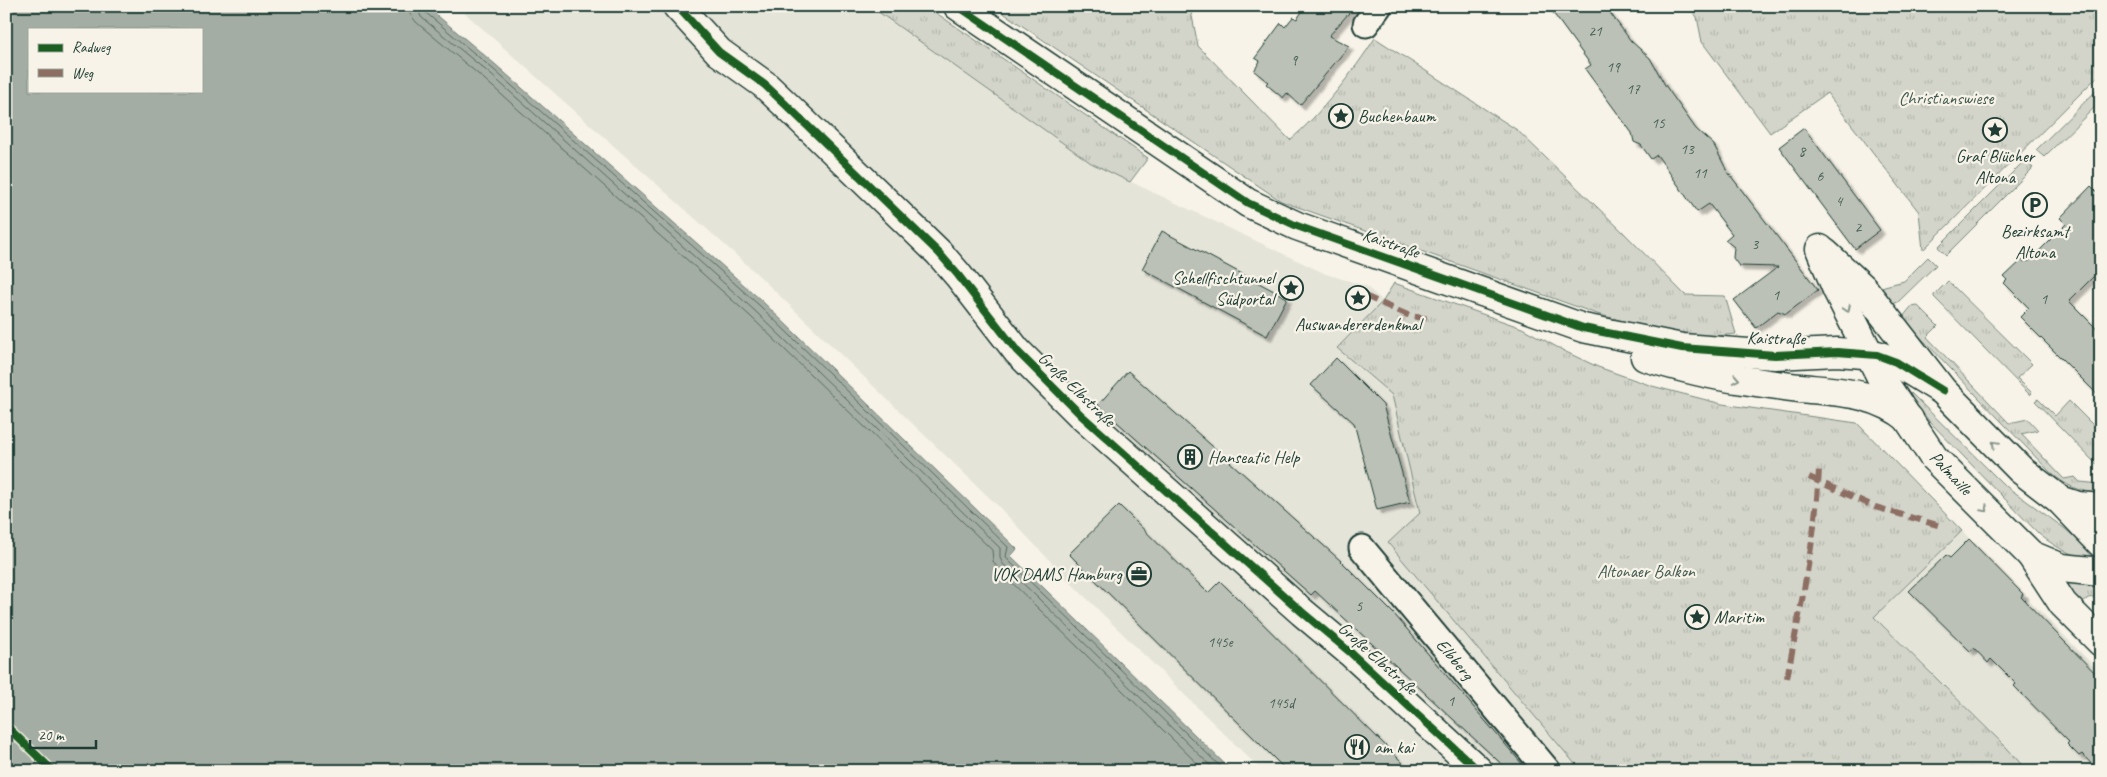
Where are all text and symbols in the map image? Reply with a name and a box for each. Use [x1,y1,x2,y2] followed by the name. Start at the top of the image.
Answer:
[1588,22,1603,41] house number: 21
[28,28,202,92] legend
[72,38,112,57] text: Radweg
[1291,51,1299,70] house number: 9
[1606,58,1621,77] house number: 19
[72,64,94,83] text: Weg
[1626,80,1641,99] house number: 17
[1899,87,1994,109] park label: Christianswiese
[1328,103,1354,129] place icon: Buchenbaum
[1358,105,1436,127] place label: Buchenbaum
[1651,114,1666,133] house number: 15
[1982,117,2008,143] place icon: Graf Blücher Altona
[1680,140,1695,159] house number: 13
[1799,142,1807,161] house number: 8
[1956,145,2036,188] place label: Graf Blücher Altona
[1693,164,1708,183] house number: 11
[1817,167,1825,186] house number: 6
[1836,192,1844,211] house number: 4
[2022,192,2048,218] parking icon: Bezirksamt Altona
[1855,218,1863,237] house number: 2
[2001,220,2072,263] place label: Bezirksamt Altona
[1360,223,1423,263] street label: Kaistraße
[1752,235,1760,254] house number: 3
[1172,267,1277,310] place label: Schellfischtunnel Südportal
[1278,275,1304,301] place icon: Schellfischtunnel Südportal
[1345,285,1371,311] place icon: Auswandererdenkmal
[1773,286,1781,305] house number: 1
[2041,290,2049,309] house number: 1
[1841,304,1851,313] one-way arrow
[1295,313,1424,335] place label: Auswandererdenkmal
[1747,326,1807,350] street label: Kaistraße
[1034,347,1121,432] street label: Große Elbstraße
[1732,373,1741,383] one-way arrow
[1991,440,2000,449] one-way arrow
[1177,444,1203,470] building icon: Hanseatic Help
[1208,446,1301,468] place label: Hanseatic Help
[1925,446,1978,500] street label: Palmaille
[1979,503,1988,512] one-way arrow
[1597,560,1696,582] park label: Altonaer Balkon
[1126,561,1152,587] office icon: VOK DAMS Hamburg
[991,563,1124,585] place label: VOK DAMS Hamburg
[1356,597,1364,616] house number: 5
[1684,604,1710,630] place icon: Maritim
[1714,606,1765,628] place label: Maritim
[1334,617,1423,700] street label: Große Elbstraße
[1207,633,1234,652] house number: 145e
[1431,634,1480,685] street label: Elbberg
[1448,692,1456,711] house number: 1
[1268,694,1296,713] house number: 145d
[30,717,96,749] scale bar
[38,726,65,745] text: 20 m
[1344,734,1370,760] restaurant icon: am kai
[1374,736,1416,758] place label: am kai

